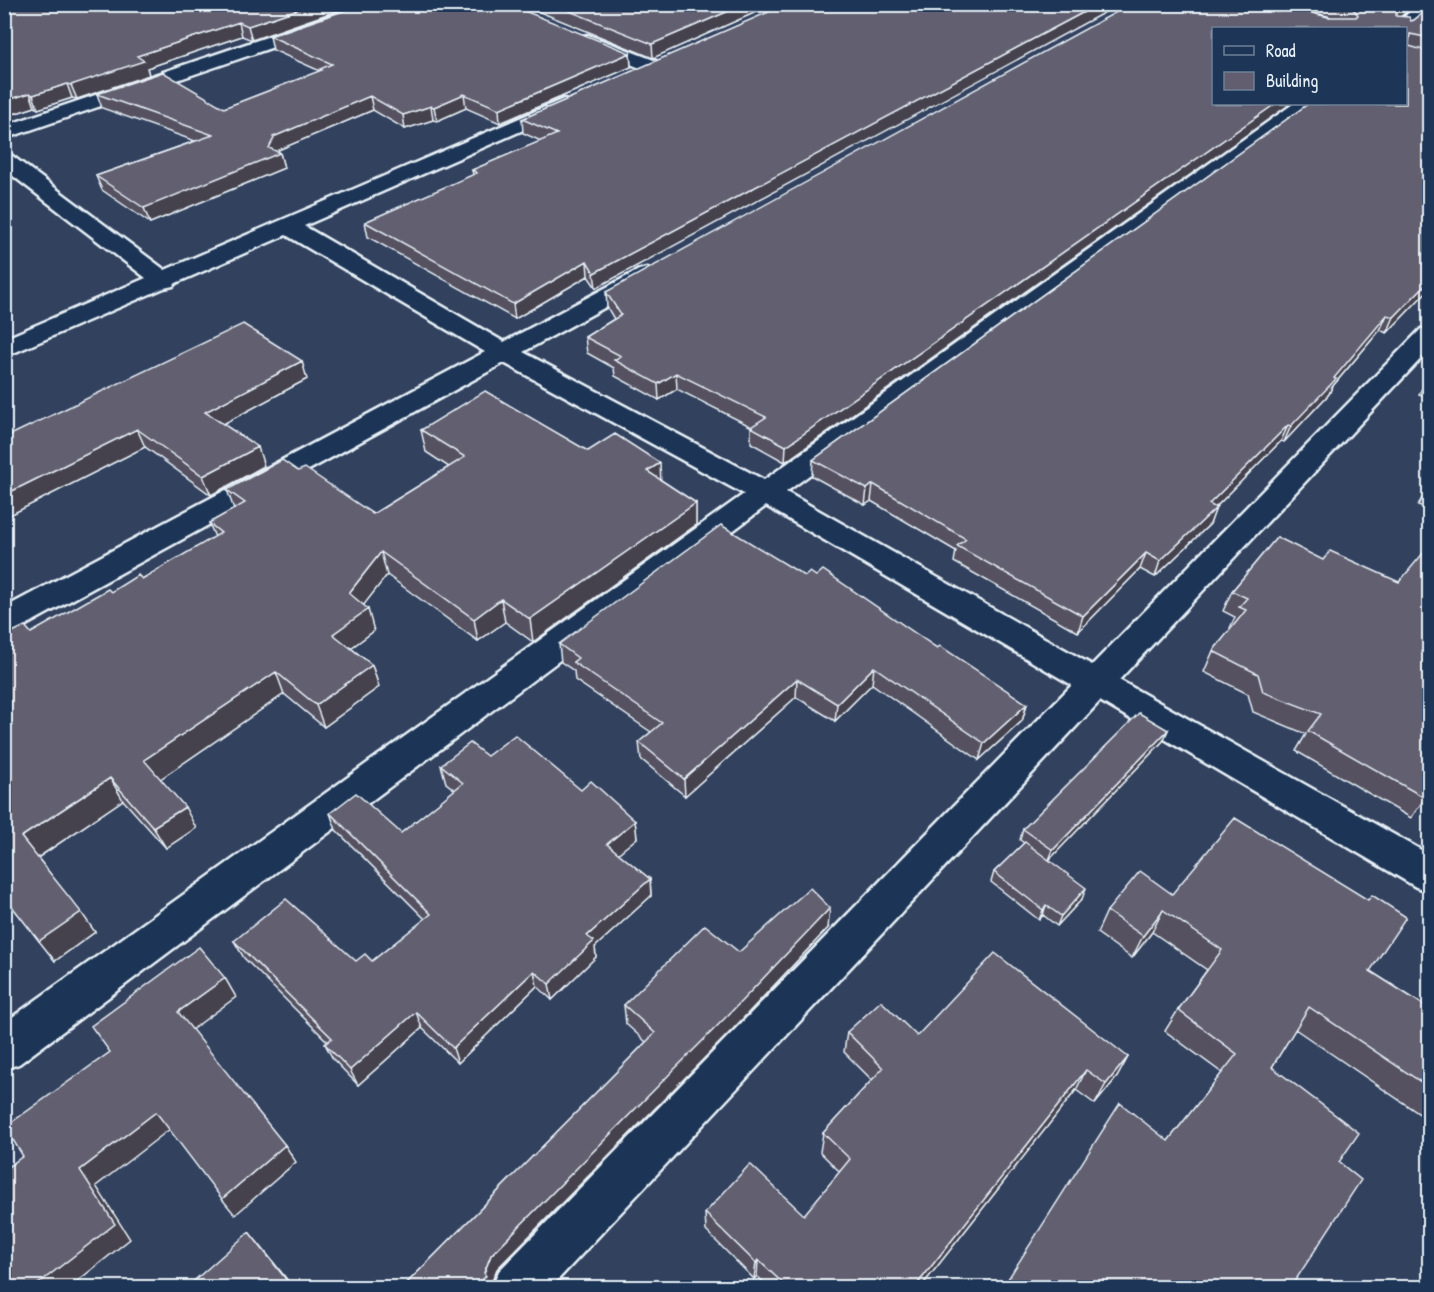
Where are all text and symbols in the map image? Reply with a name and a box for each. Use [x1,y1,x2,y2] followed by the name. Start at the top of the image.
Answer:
[1212,27,1407,105] legend
[1266,38,1296,63] text: Road
[1266,68,1318,93] text: Building

